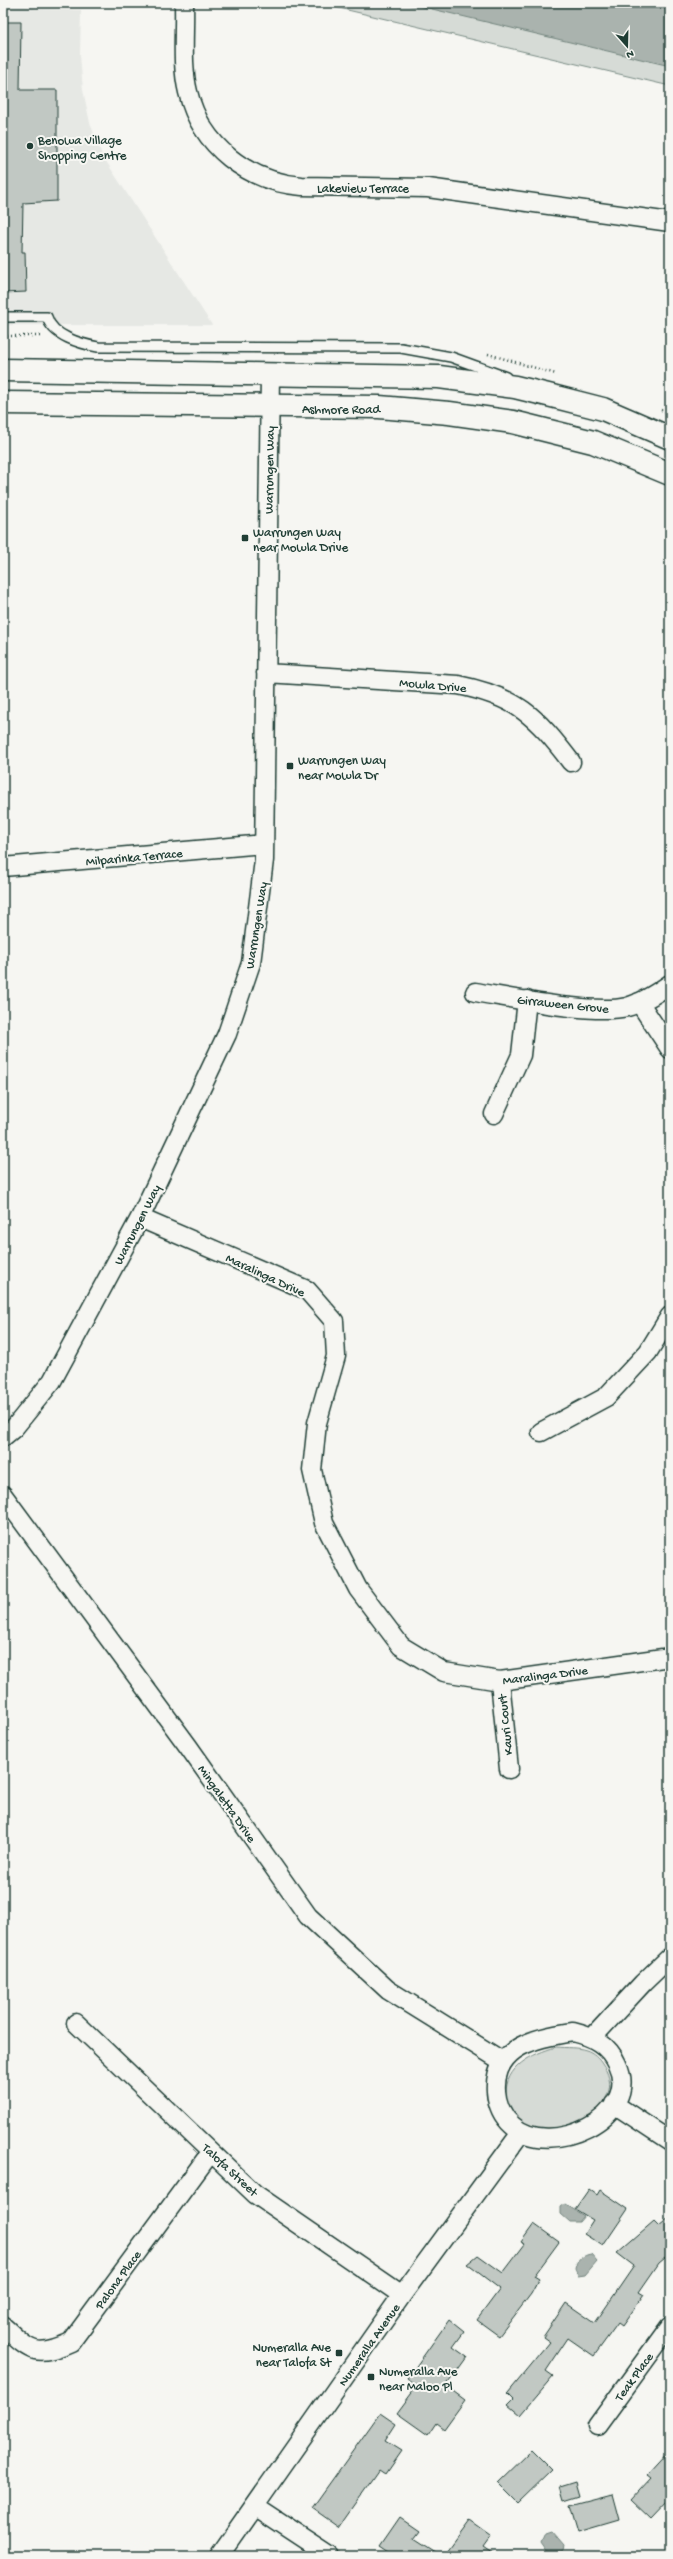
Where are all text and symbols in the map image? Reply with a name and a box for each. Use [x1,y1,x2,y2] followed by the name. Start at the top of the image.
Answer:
[607,26,647,66] north arrow
[624,47,635,60] text: N
[37,134,127,164] place label: Benowa Village Shopping Centre
[25,141,35,151] marker: Benowa Village Shopping Centre
[317,182,409,197] street label: Lakeview Terrace
[302,403,381,418] street label: Ashmore Road
[262,425,279,514] street label: Warrungen Way
[253,526,348,556] place label: Warrungen Way near Mowla Drive
[240,533,250,543] marker: Warrungen Way near Mowla Drive
[399,676,467,697] street label: Mowla Drive
[298,754,386,784] place label: Warrungen Way near Mowla Dr
[285,761,295,771] marker: Warrungen Way near Mowla Dr
[85,847,184,870] street label: Milparinka Terrace
[243,880,272,970] street label: Warrungen Way
[516,993,610,1018] street label: Girraween Grove
[112,1182,165,1268] street label: Warrungen Way
[223,1251,307,1301] street label: Maralinga Drive
[502,1664,589,1689] street label: Maralinga Drive
[496,1692,517,1756] street label: Kauri Court
[194,1763,258,1846] street label: Mingaletta Drive
[198,2141,262,2202] street label: Talofa Street
[92,2248,145,2314] street label: Palona Place
[336,2301,404,2390] street label: Numeralla Avenue
[253,2341,333,2371] place label: Numeralla Ave near Talofa St
[334,2348,344,2358] marker: Numeralla Ave near Talofa St
[612,2350,658,2405] street label: Teak Place
[379,2365,458,2395] place label: Numeralla Ave near Maloo Pl
[366,2372,376,2382] marker: Numeralla Ave near Maloo Pl

